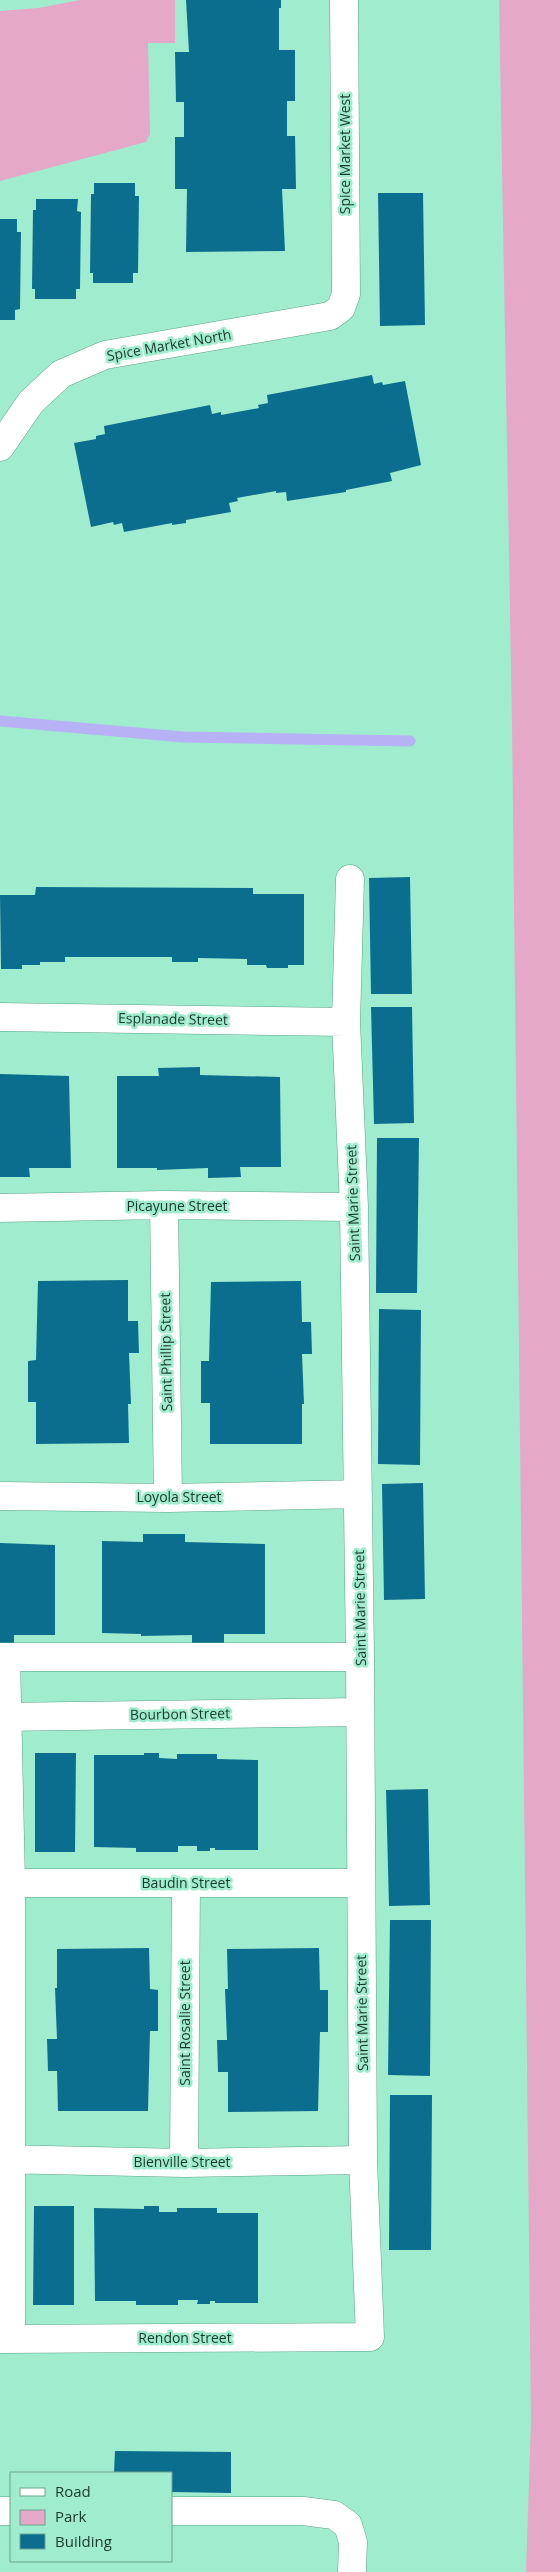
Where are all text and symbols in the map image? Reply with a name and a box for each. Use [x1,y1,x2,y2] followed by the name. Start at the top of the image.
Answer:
[335,94,354,214] street label: Spice Market West
[105,324,233,365] street label: Spice Market North
[118,1008,228,1029] street label: Esplanade Street
[341,1145,364,1262] street label: Saint Marie Street
[126,1196,228,1215] street label: Picayune Street
[155,1293,176,1411] street label: Saint Phillip Street
[136,1487,222,1506] street label: Loyola Street
[349,1550,370,1666] street label: Saint Marie Street
[130,1703,230,1724] street label: Bourbon Street
[142,1873,230,1892] street label: Baudin Street
[351,1955,372,2071] street label: Saint Marie Street
[175,1960,194,2086] street label: Saint Rosalie Street
[133,2152,231,2171] street label: Bienville Street
[138,2328,232,2347] street label: Rendon Street
[10,2472,172,2562] legend
[55,2481,91,2501] text: Road
[55,2506,86,2526] text: Park
[55,2531,112,2551] text: Building

